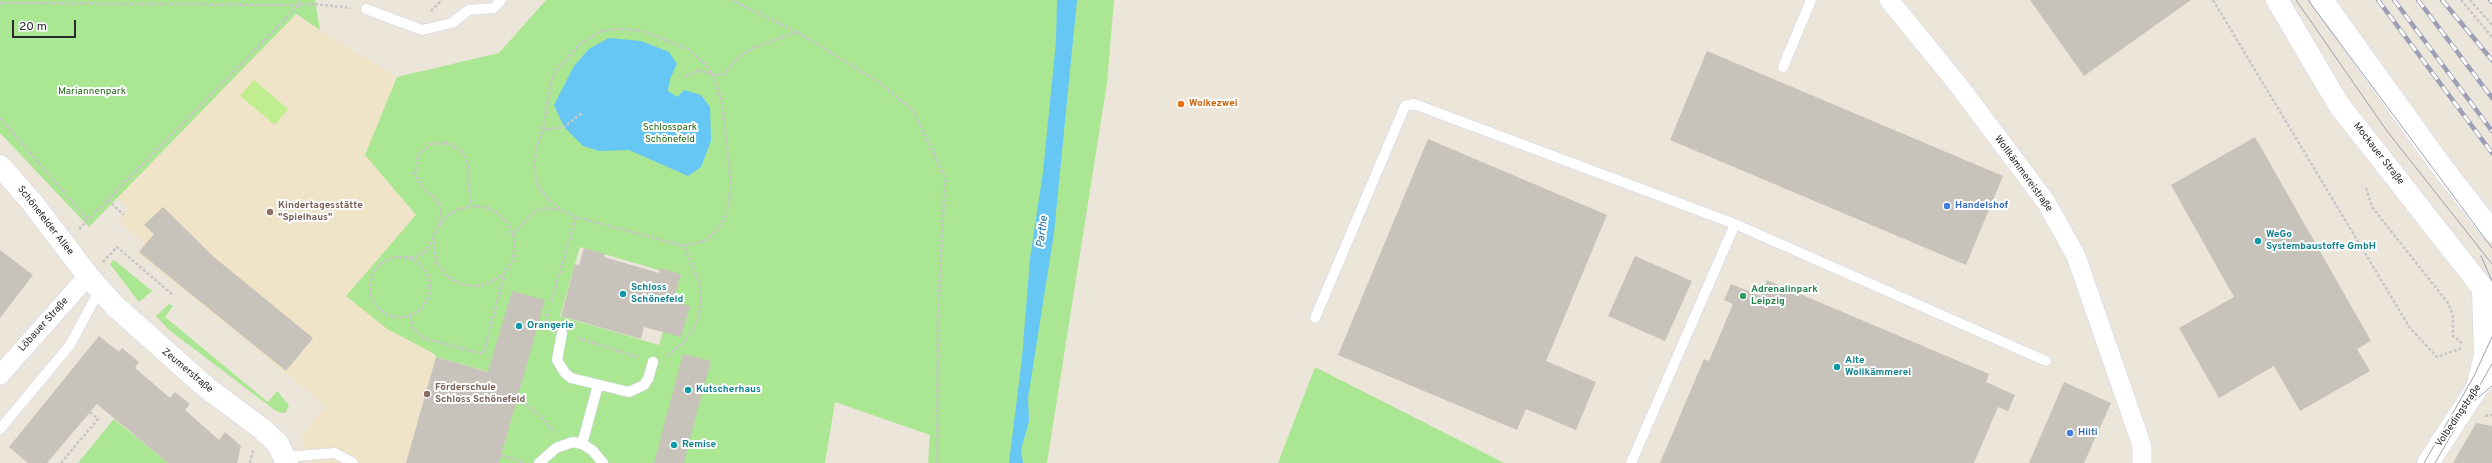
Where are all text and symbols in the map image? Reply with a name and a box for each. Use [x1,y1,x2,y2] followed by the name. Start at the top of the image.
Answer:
[14,12,78,38] scale bar
[19,19,47,35] text: 20 m
[58,86,126,98] park label: Mariannenpark
[1189,98,1238,110] place label: Wolkezwei
[1176,99,1186,109] marker: Wolkezwei
[2350,121,2406,187] street label: Mockauer Straße
[643,122,697,146] park label: Schlosspark Schönefeld
[1991,133,2055,215] street label: Wollkämmereistraße
[14,184,76,258] street label: Schönefelder Allee
[278,200,363,224] place label: Kindertagesstätte "Spielhaus"
[1955,200,2008,212] place label: Handelshof
[1942,201,1952,211] marker: Handelshof
[265,207,275,217] marker: Kindertagesstätte "Spielhaus"
[1035,215,1051,249] water label: Parthe
[2266,229,2376,252] place label: WeGo Systembaustoffe GmbH
[2253,236,2263,246] marker: WeGo Systembaustoffe GmbH
[631,282,683,306] place label: Schloss Schönefeld
[1751,284,1818,308] place label: Adrenalinpark Leipzig
[618,289,628,299] marker: Schloss Schönefeld
[1738,291,1748,301] marker: Adrenalinpark Leipzig
[17,295,71,355] street label: Löbauer Straße
[527,320,574,332] place label: Orangerie
[514,321,524,331] marker: Orangerie
[159,346,215,396] street label: Zeumerstraße
[1845,355,1911,378] place label: Alte Wollkämmerei
[1832,362,1842,372] marker: Alte Wollkämmerei
[435,382,525,406] place label: Förderschule Schloss Schönefeld
[2434,383,2484,449] street label: Volbedingstraße
[696,384,761,396] place label: Kutscherhaus
[683,385,693,395] marker: Kutscherhaus
[422,389,432,399] marker: Förderschule Schloss Schönefeld
[2078,427,2098,439] place label: Hilti
[2065,428,2075,438] marker: Hilti
[682,439,716,451] place label: Remise
[669,440,679,450] marker: Remise

